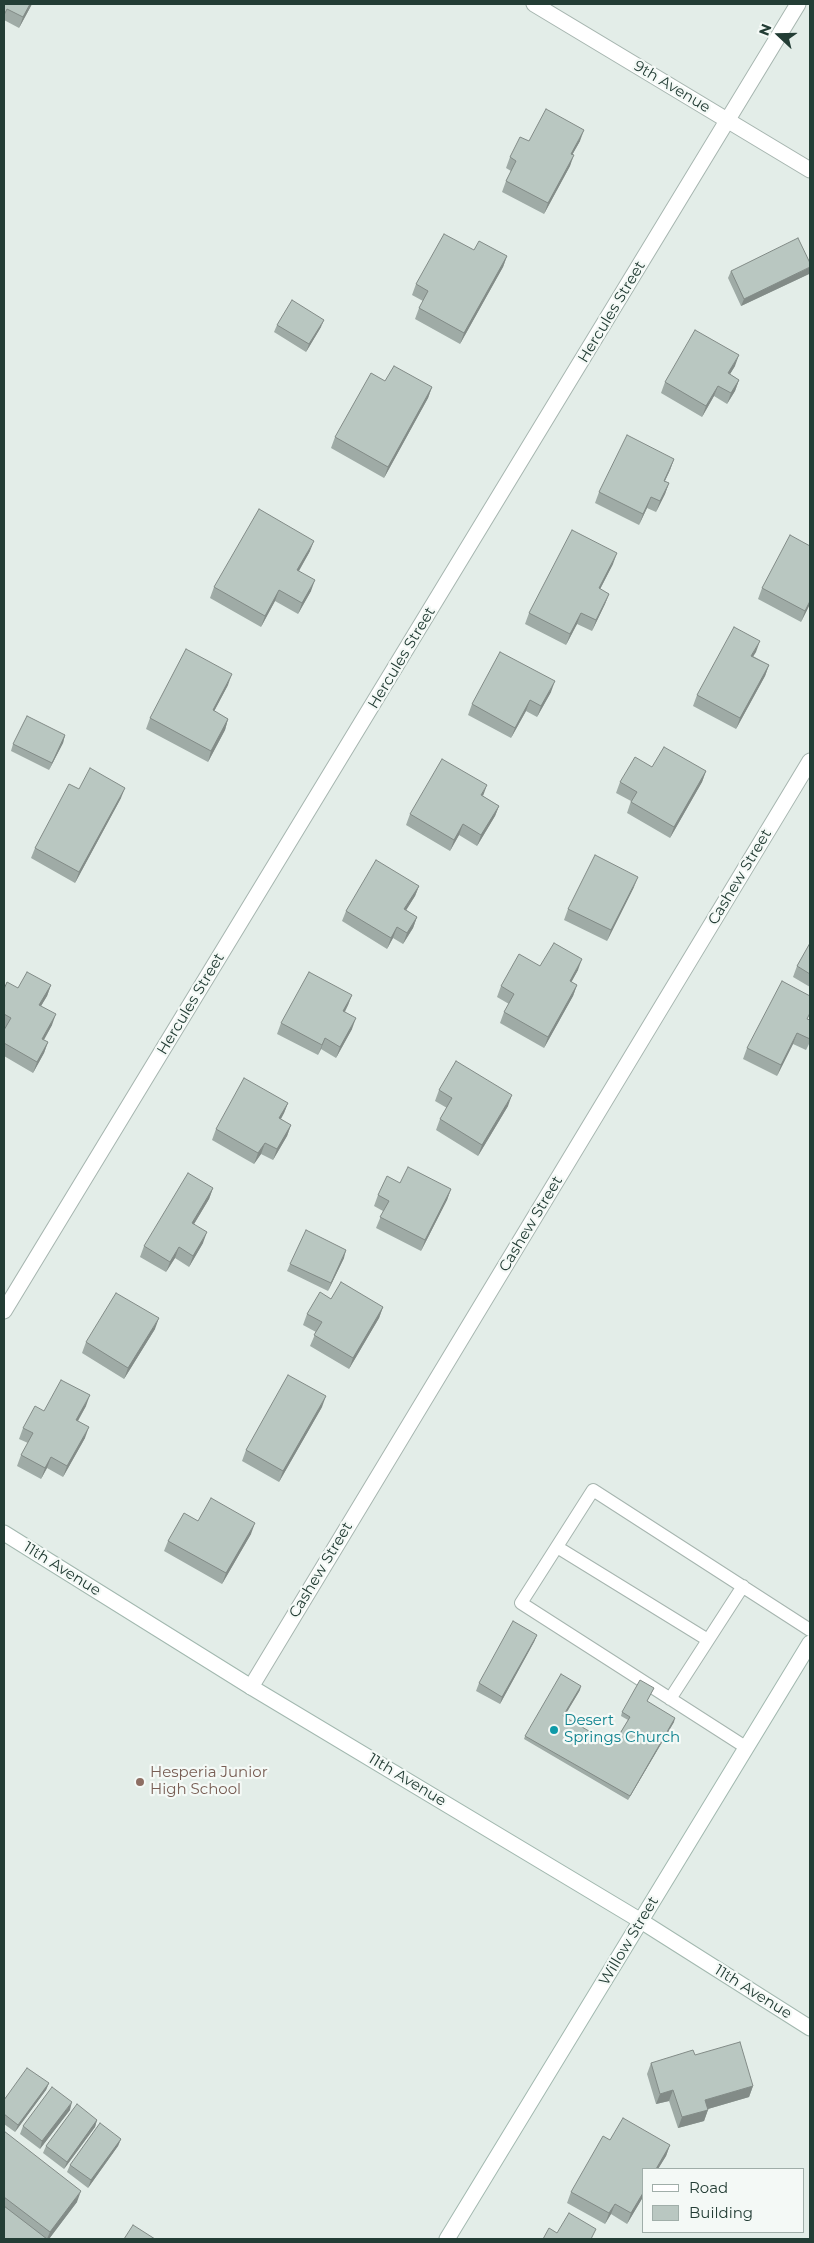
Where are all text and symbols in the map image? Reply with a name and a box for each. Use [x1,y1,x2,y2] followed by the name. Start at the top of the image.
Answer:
[754,10,804,60] north arrow
[755,21,775,38] text: N
[630,57,714,117] street label: 9th Avenue
[575,258,649,366] street label: Hercules Street
[365,604,439,712] street label: Hercules Street
[704,826,776,928] street label: Cashew Street
[154,950,228,1058] street label: Hercules Street
[495,1173,567,1275] street label: Cashew Street
[285,1519,357,1621] street label: Cashew Street
[20,1538,104,1600] street label: 11th Avenue
[564,1712,680,1747] place label: Desert Springs Church
[548,1724,560,1736] marker: Desert Springs Church
[365,1750,449,1810] street label: 11th Avenue
[150,1764,268,1799] place label: Hesperia Junior High School
[134,1776,146,1788] marker: Hesperia Junior High School
[595,1893,663,1989] street label: Willow Street
[711,1961,795,2023] street label: 11th Avenue
[642,2168,804,2233] legend
[689,2178,728,2197] text: Road
[689,2203,753,2222] text: Building

